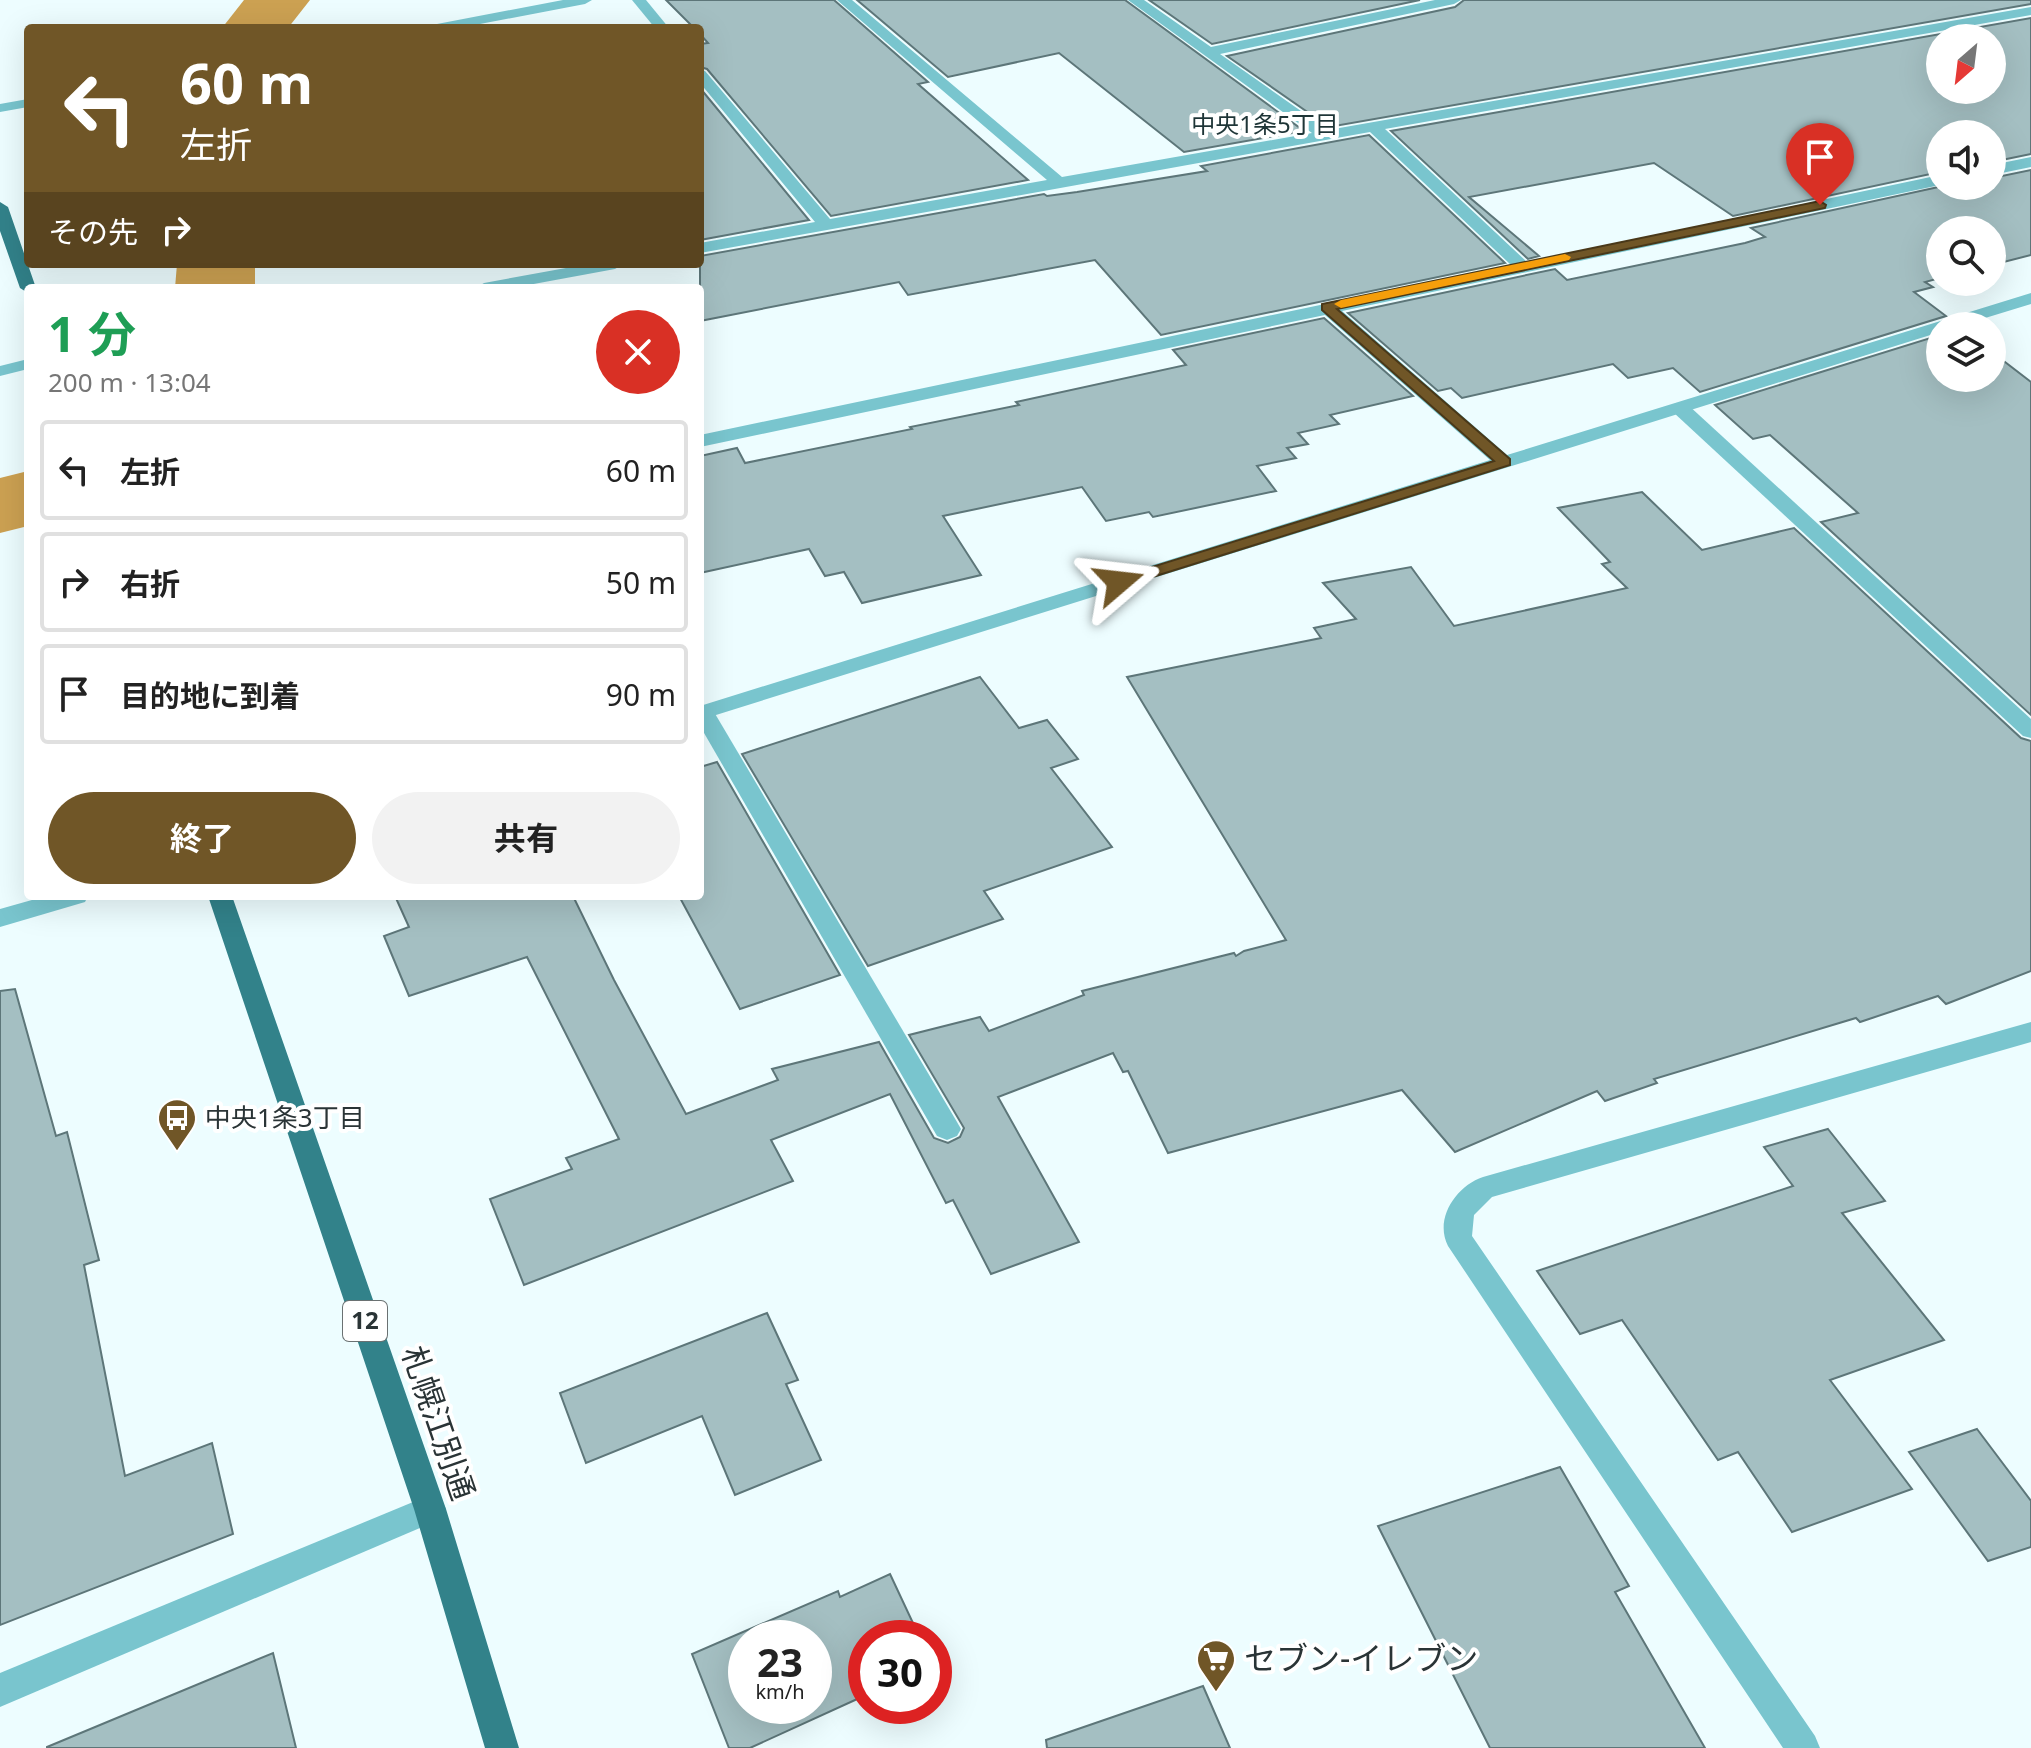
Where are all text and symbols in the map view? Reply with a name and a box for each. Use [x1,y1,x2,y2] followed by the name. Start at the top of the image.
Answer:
[1926,24,2006,104] north arrow
[1926,24,2006,392] map controls
[180,44,313,120] text: 60 m
[48,56,152,160] icon: left
[1191,107,1339,140] district label: 中央1条5丁目
[180,120,252,169] text: 左折
[1926,120,2006,200] button: sound
[1786,123,1854,205] pin
[1798,135,1842,179] icon: arrive
[154,208,198,252] icon: right
[48,211,138,252] text: その先
[1926,216,2006,296] button: search
[48,301,136,366] text: 1 分
[596,310,680,394] button: close
[1926,312,2006,392] button: layers
[48,364,211,400] text: 200 m · 13:04
[52,448,96,492] icon: left
[606,450,676,491] text: 60 m
[120,451,180,492] text: 左折
[1077,540,1161,624] position arrow
[52,560,96,604] icon: right
[606,562,676,603] text: 50 m
[120,563,180,604] text: 右折
[52,672,96,716] icon: arrive
[606,674,676,715] text: 90 m
[120,675,300,716] text: 目的地に到着
[48,792,356,884] button: 終了
[372,792,680,884] button: 共有
[156,1097,198,1152] bus stop icon: 中央1条3丁目
[205,1099,365,1135] place label: 中央1条3丁目
[343,1301,387,1341] road number: 12
[393,1340,486,1505] street label: 札幌江別通
[848,1620,952,1724] speed limit sign: 30
[757,1634,803,1689] text: 23
[1244,1636,1478,1679] place label: セブン-イレブン
[1195,1638,1237,1693] supermarket icon: セブン-イレブン
[755,1678,805,1705] text: km/h

